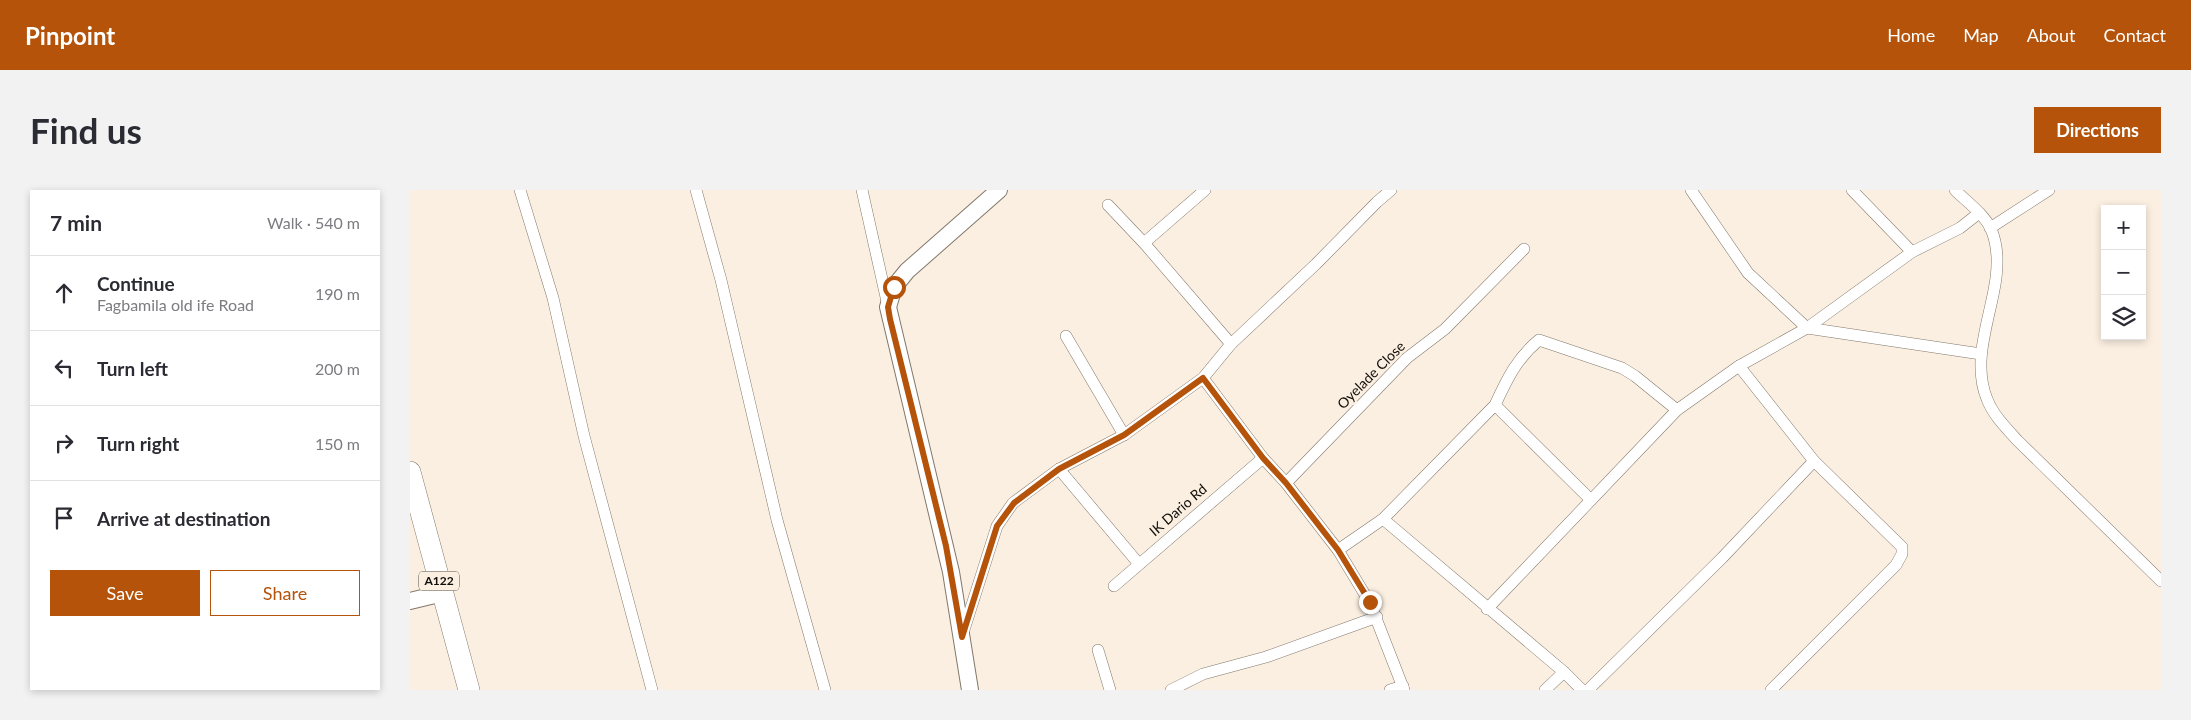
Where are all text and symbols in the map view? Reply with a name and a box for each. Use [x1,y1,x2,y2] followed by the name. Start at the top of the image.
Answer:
[25,21,115,50] text: Pinpoint
[1887,24,1935,46] text: Home
[1963,24,1999,46] text: Map
[2027,24,2076,46] text: About
[2104,24,2166,46] text: Contact
[2034,107,2161,153] button: Directions
[30,109,142,151] text: Find us
[2101,205,2146,340] map controls
[2101,205,2146,250] button: +
[50,210,102,235] text: 7 min
[267,213,360,232] text: Walk · 540 m
[2101,250,2146,295] button: −
[97,272,175,295] text: Continue
[883,276,906,299] route start
[50,279,78,307] icon: ahead
[315,284,360,303] text: 190 m
[97,295,254,314] text: Fagbamila old ife Road
[2101,295,2146,340] button: layers
[1333,337,1408,412] street label: Oyelade Close
[50,354,78,382] icon: left
[97,357,168,380] text: Turn left
[315,359,360,378] text: 200 m
[50,429,78,457] icon: right
[97,432,179,455] text: Turn right
[315,434,360,453] text: 150 m
[1146,480,1210,539] street label: IK Dario Rd
[50,504,78,532] icon: arrive
[97,507,270,530] text: Arrive at destination
[50,570,200,616] button: Save
[210,570,360,616] button: Share
[419,572,459,591] road number: A122
[1359,591,1382,614] route end

